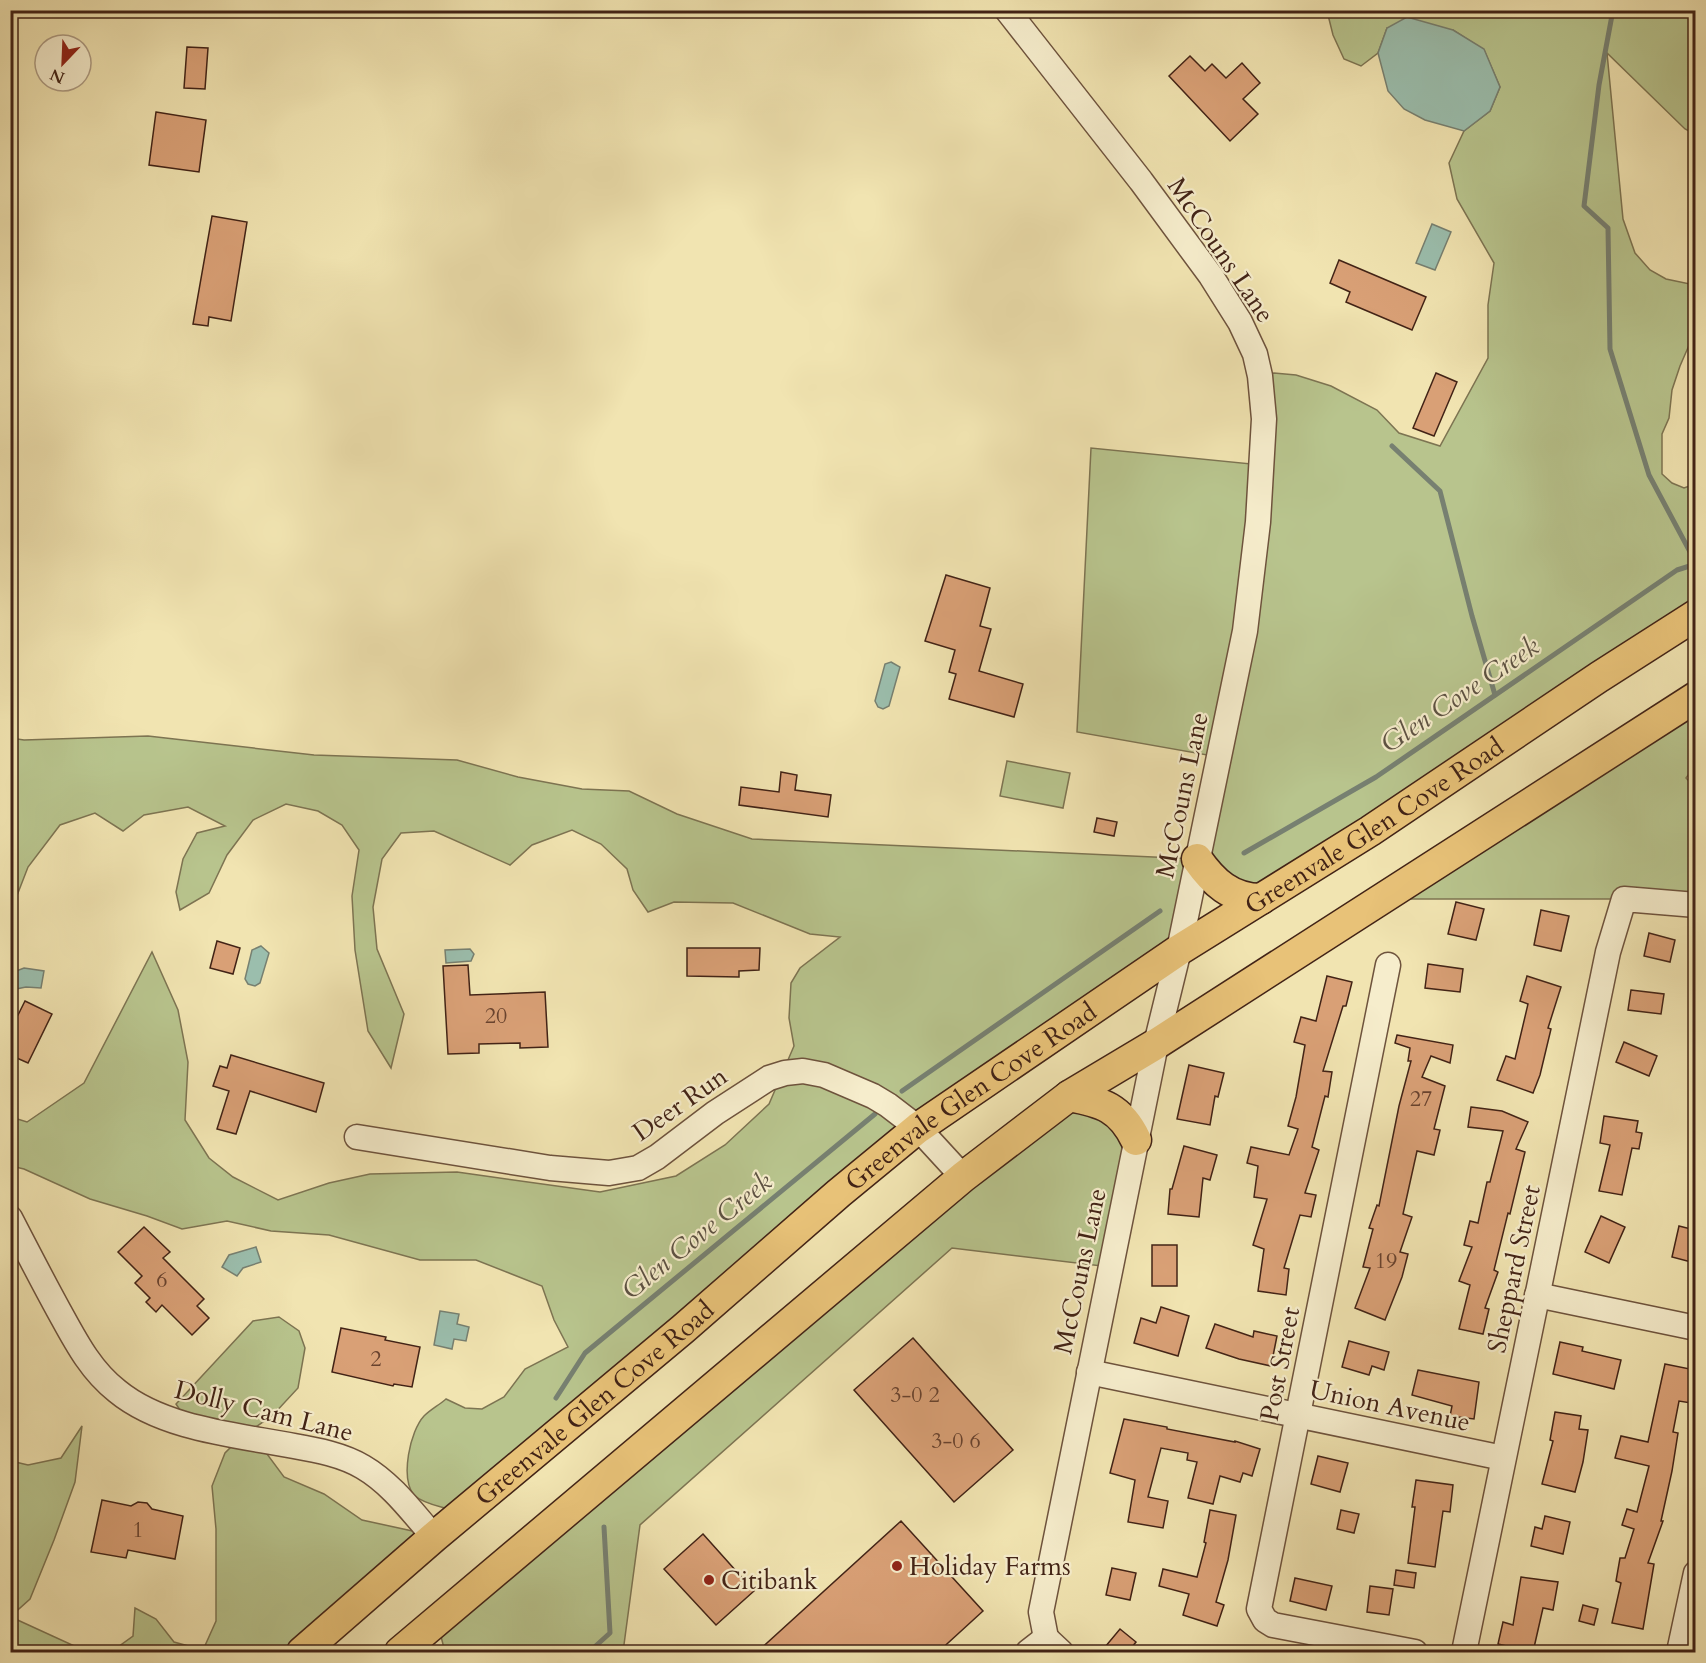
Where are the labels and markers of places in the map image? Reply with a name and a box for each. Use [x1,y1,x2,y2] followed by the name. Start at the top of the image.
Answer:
[909,1549,1071,1584] place label: Holiday Farms
[890,1559,904,1573] marker: Holiday Farms
[721,1563,818,1598] place label: Citibank
[702,1573,716,1587] marker: Citibank

